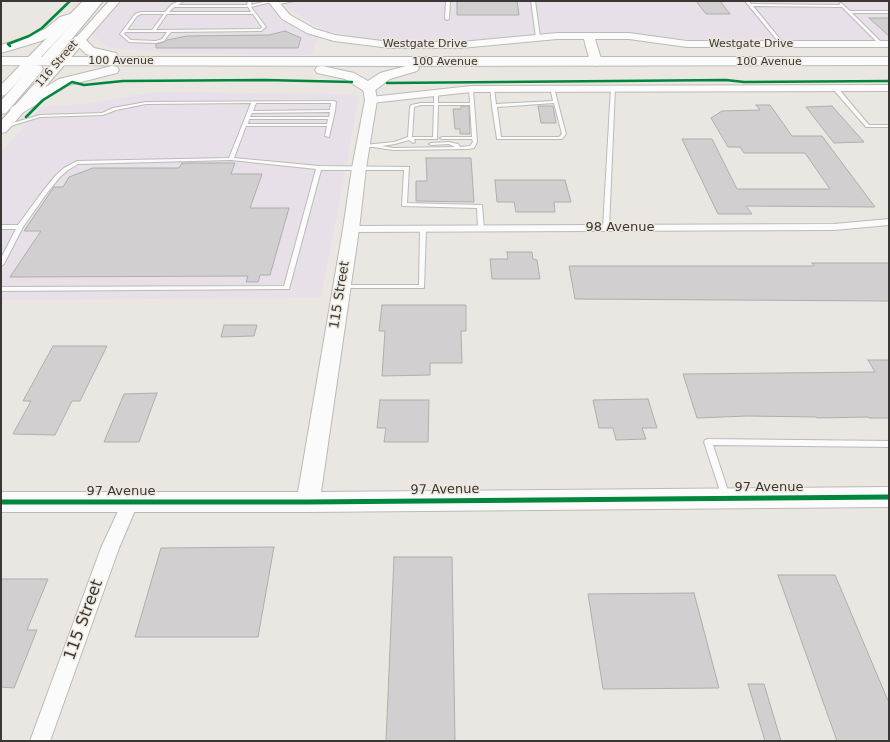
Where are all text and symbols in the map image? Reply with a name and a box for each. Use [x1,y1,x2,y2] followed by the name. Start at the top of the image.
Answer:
[383,37,467,51] street label: Westgate Drive
[709,37,793,51] street label: Westgate Drive
[33,38,81,90] street label: 116 Street
[88,54,154,68] street label: 100 Avenue
[412,55,478,69] street label: 100 Avenue
[736,55,802,69] street label: 100 Avenue
[586,220,654,236] street label: 98 Avenue
[327,260,353,330] street label: 115 Street
[735,480,803,496] street label: 97 Avenue
[410,482,480,498] street label: 97 Avenue
[87,484,155,500] street label: 97 Avenue
[61,577,107,663] street label: 115 Street

